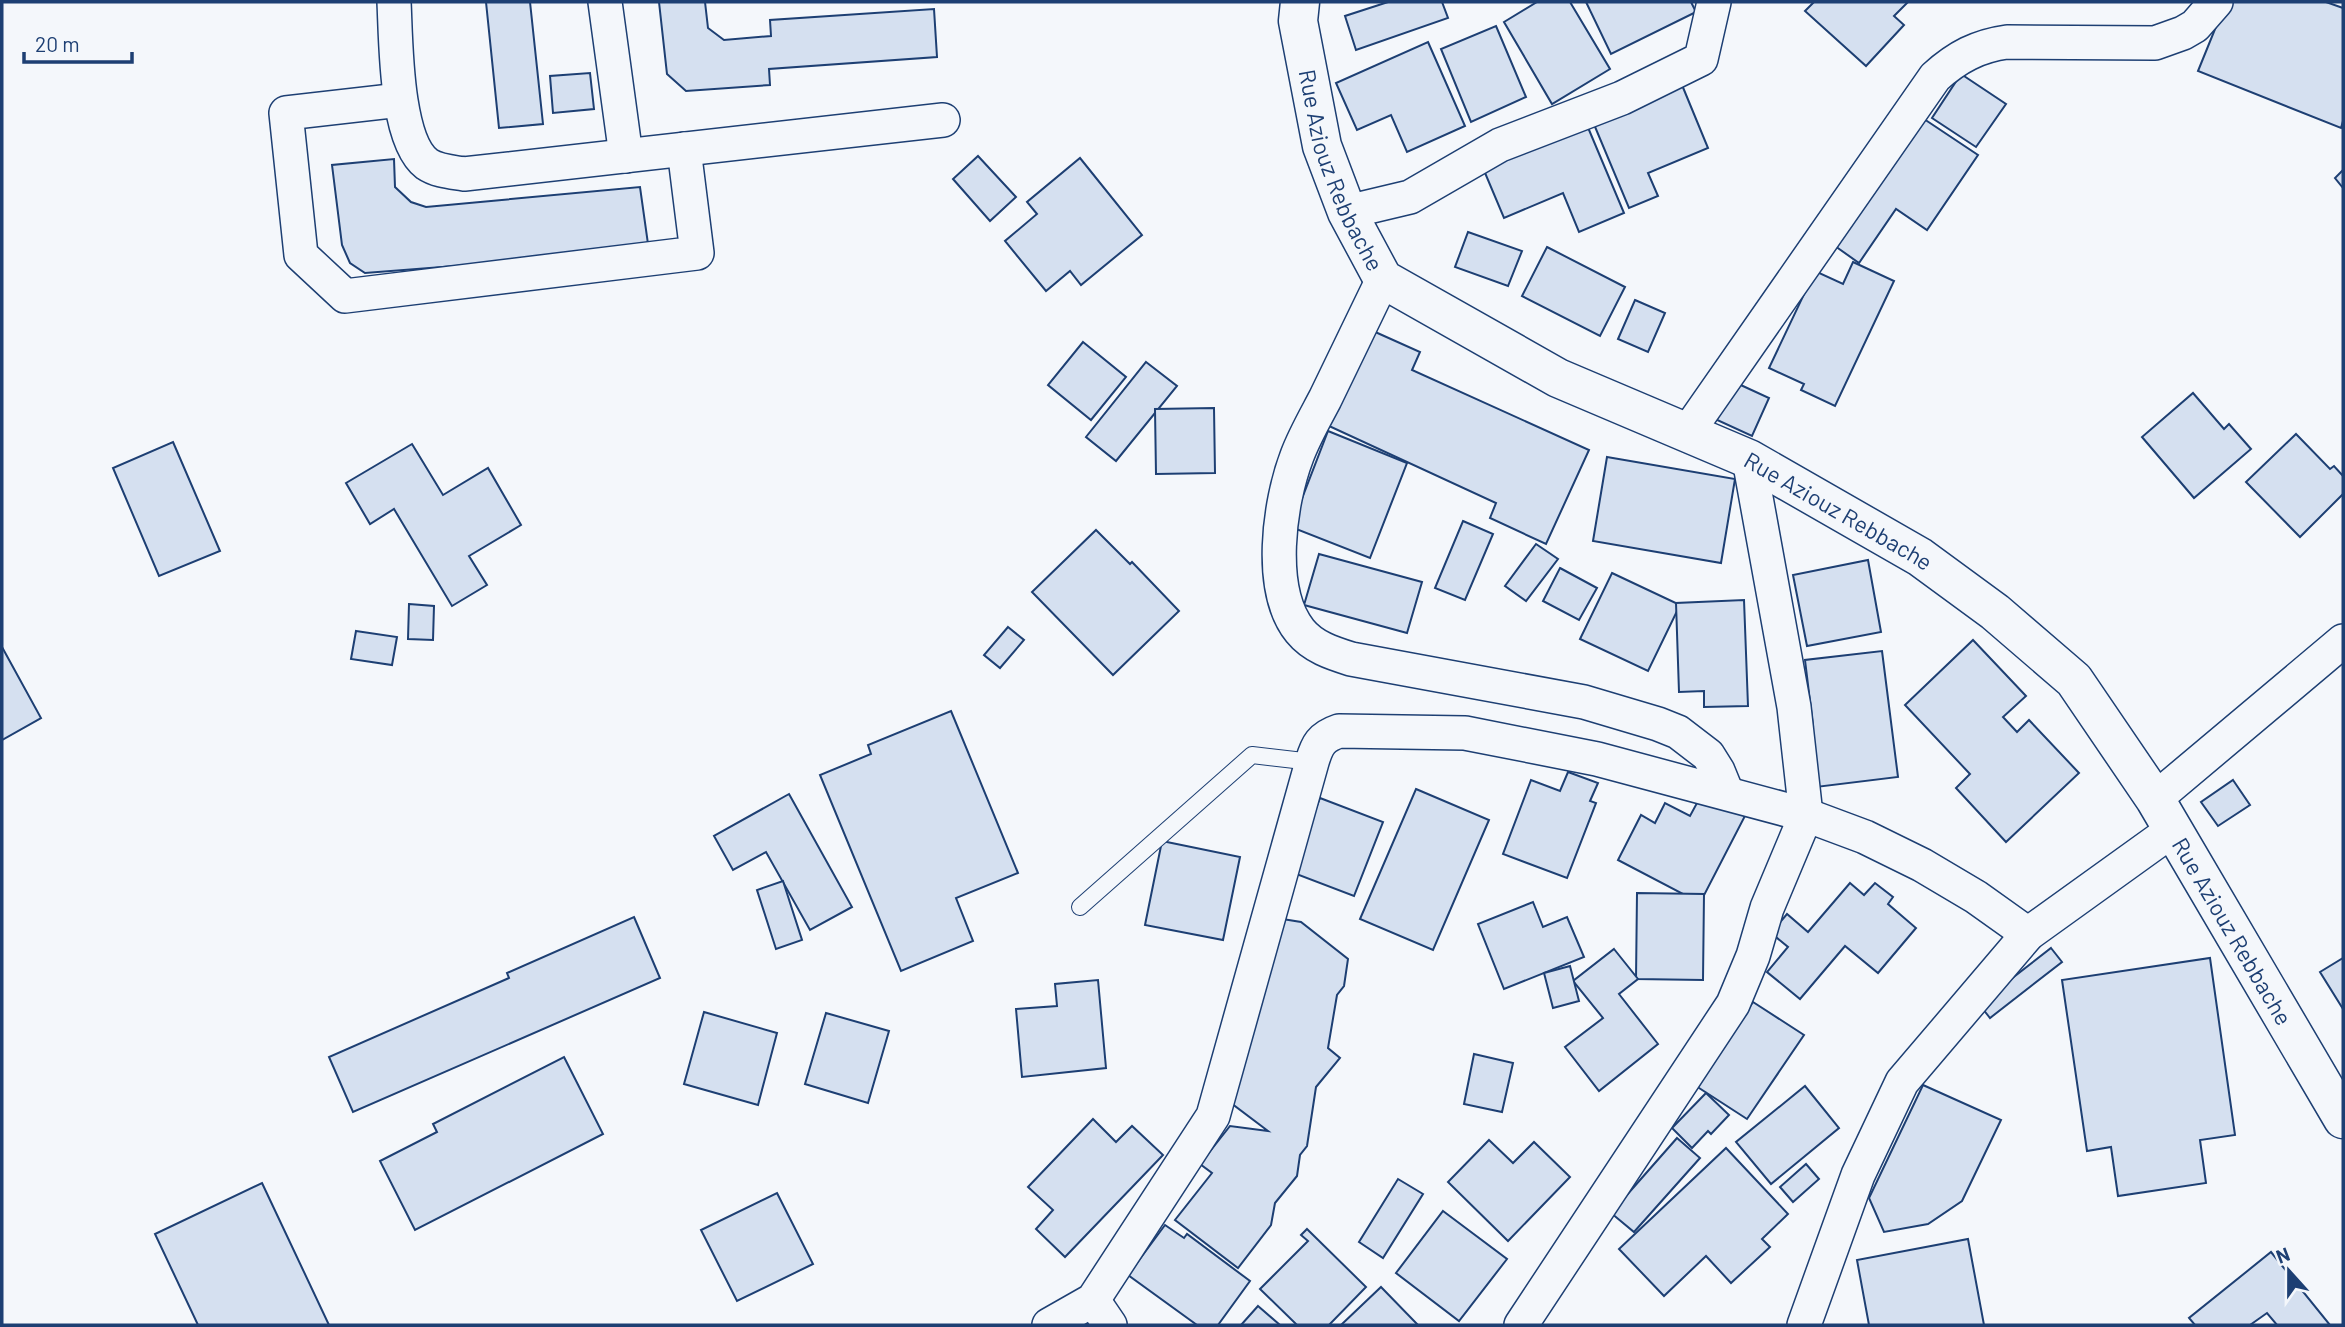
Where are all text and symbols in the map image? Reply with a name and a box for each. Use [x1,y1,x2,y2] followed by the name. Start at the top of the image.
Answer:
[24,21,133,65] scale bar
[35,31,80,56] text: 20 m
[1294,67,1390,275] street label: Rue Aziouz Rebbache
[1739,445,1939,576] street label: Rue Aziouz Rebbache
[2167,832,2299,1030] street label: Rue Aziouz Rebbache
[2254,1236,2324,1306] north arrow
[2273,1242,2293,1268] text: N

